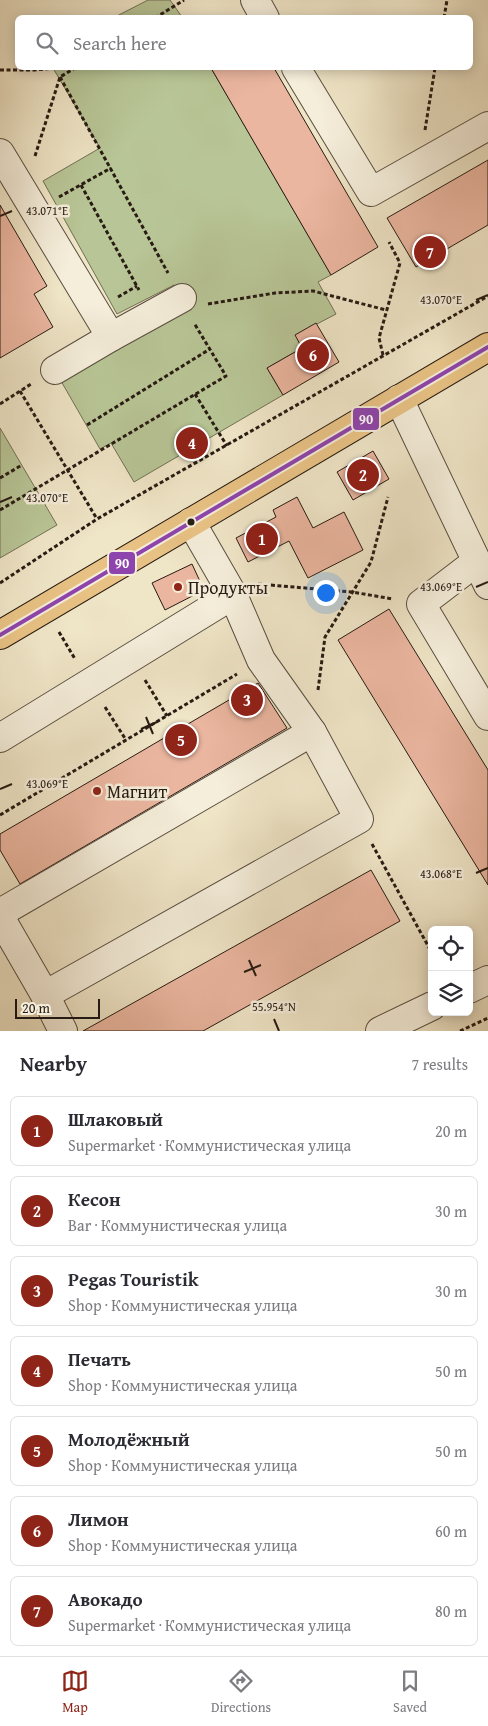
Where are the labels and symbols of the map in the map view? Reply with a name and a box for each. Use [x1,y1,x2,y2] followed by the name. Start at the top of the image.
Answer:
[26,202,68,219] text: 43.071°E
[414,233,446,271] pin: 7
[420,291,462,308] text: 43.070°E
[297,336,329,374] pin: 6
[352,407,380,431] line badge: 90
[359,409,373,429] text: 90
[176,424,208,462] pin: 4
[347,456,379,494] pin: 2
[26,489,68,506] text: 43.070°E
[186,517,196,527] unlabelled marker
[246,520,278,558] pin: 1
[108,551,136,575] line badge: 90
[115,553,129,573] text: 90
[188,574,269,601] place label: Продукты
[420,578,462,595] text: 43.069°E
[313,580,339,606] your location
[172,581,184,593] marker: Продукты
[231,681,263,719] pin: 3
[165,721,197,759] pin: 5
[26,775,68,792] text: 43.069°E
[107,778,167,805] place label: Магнит
[91,785,103,797] marker: Магнит
[420,865,462,882] text: 43.068°E
[15,996,100,1019] scale bar
[252,998,296,1015] text: 55.954°N

